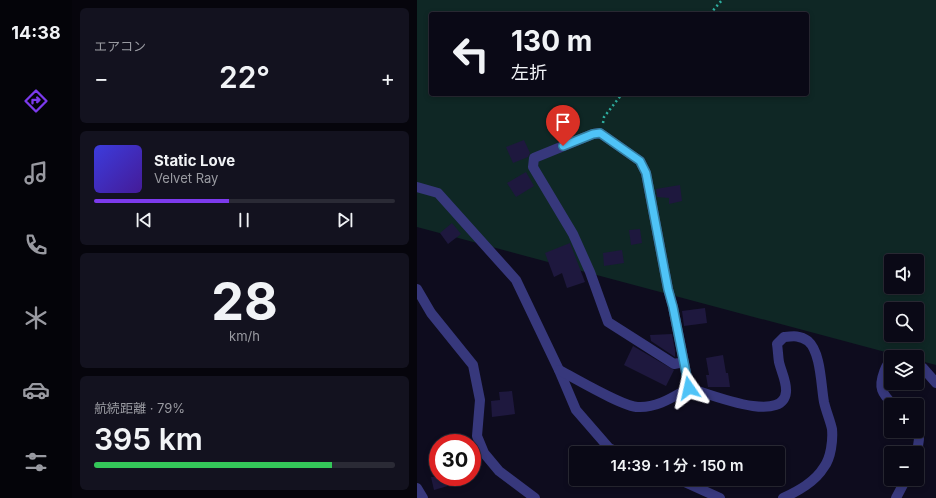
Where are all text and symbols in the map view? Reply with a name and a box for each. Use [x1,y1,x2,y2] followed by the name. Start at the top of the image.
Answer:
[11,22,61,43] text: 14:38
[511,24,592,58] text: 130 m
[445,28,497,80] icon: left
[94,38,146,54] text: エアコン
[219,59,270,95] text: 22°
[511,62,547,83] text: 左折
[94,65,109,91] text: −
[380,65,395,91] text: +
[22,87,50,115] icon: directions
[546,105,580,146] pin
[552,111,574,133] icon: arrive
[154,151,235,170] text: Static Love
[22,159,50,187] icon: music
[154,170,218,186] text: Velvet Ray
[133,209,155,231] icon: previous
[233,209,255,231] icon: pause
[334,209,356,231] icon: next
[22,231,50,259] icon: phone
[884,254,924,486] map controls
[884,254,924,294] button: sound
[211,270,278,333] text: 28
[884,302,924,342] button: search
[22,304,50,332] icon: climate
[229,328,260,344] text: km/h
[884,350,924,390] button: layers
[668,367,710,409] position arrow
[22,376,50,404] icon: car
[884,398,924,438] button: +
[94,400,185,416] text: 航続距離 · 79%
[94,421,203,457] text: 395 km
[429,434,481,486] speed limit sign: 30
[884,446,924,486] button: −
[22,448,50,476] icon: filters
[610,456,744,475] text: 14:39 · 1 分 · 150 m

